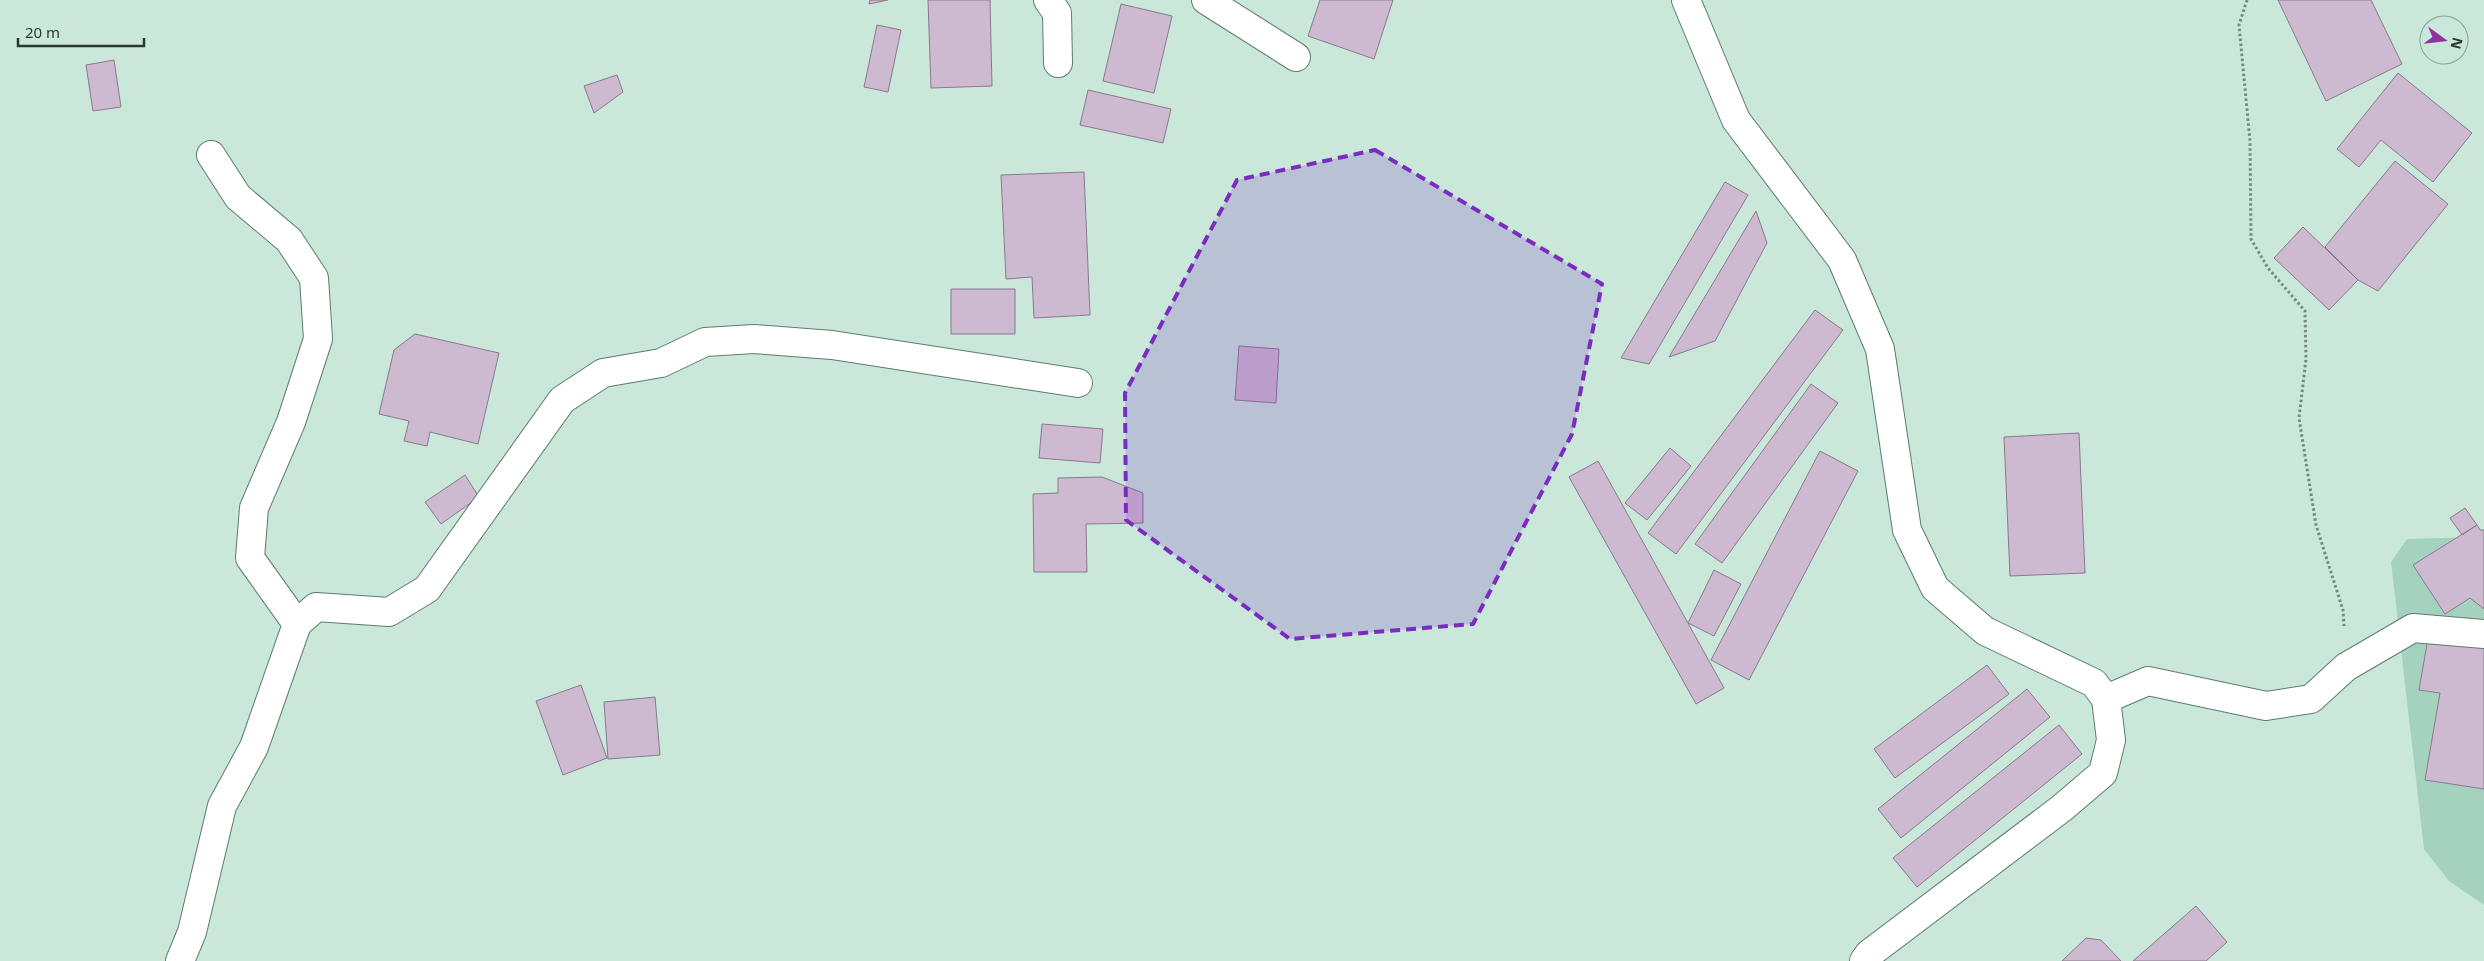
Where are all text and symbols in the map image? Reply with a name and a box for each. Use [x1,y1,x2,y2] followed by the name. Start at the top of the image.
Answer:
[18,15,144,47] scale bar
[2419,15,2469,65] north arrow
[25,22,60,42] text: 20 m
[2446,36,2468,51] text: N

